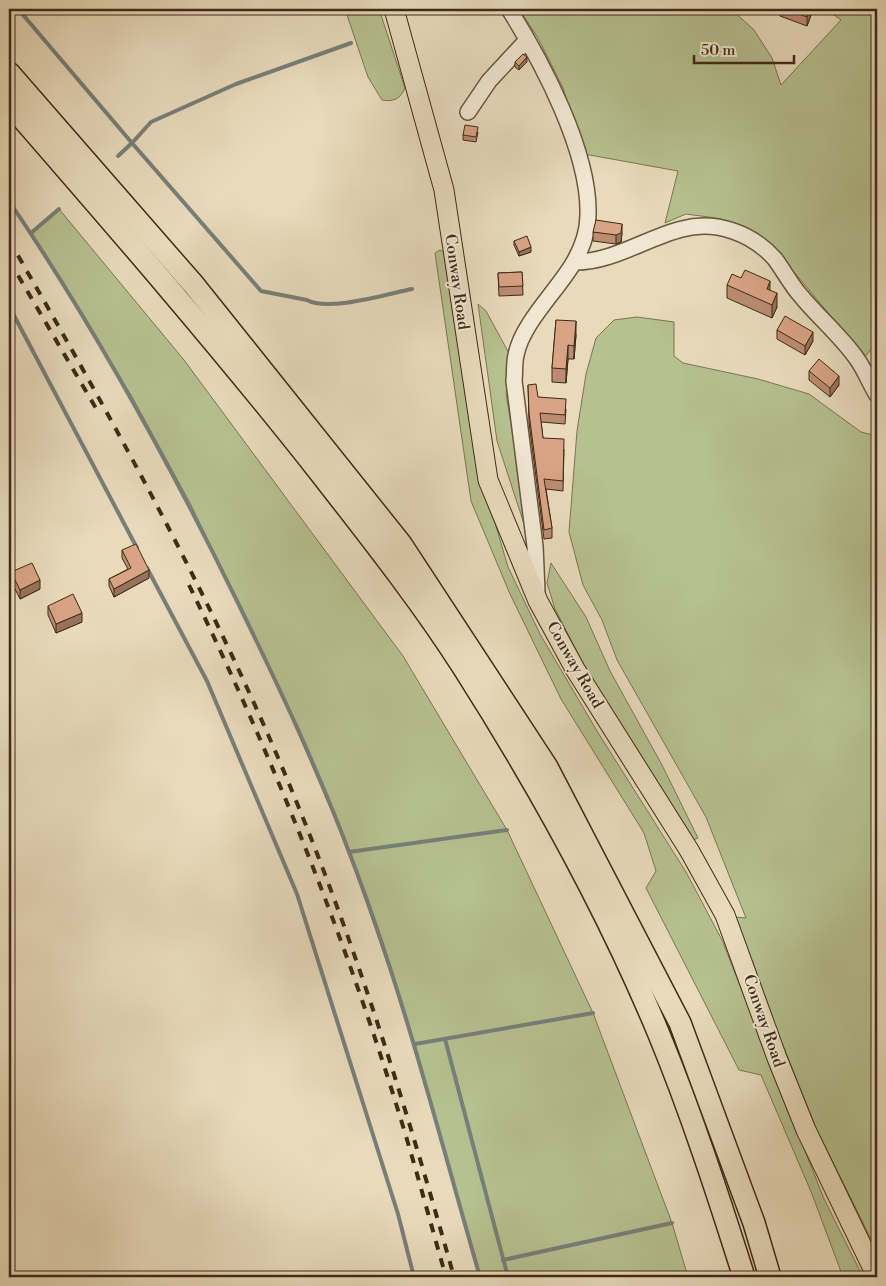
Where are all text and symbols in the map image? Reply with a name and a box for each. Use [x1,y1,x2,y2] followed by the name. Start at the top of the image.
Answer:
[694,32,794,64] scale bar
[701,41,735,60] text: 50 m
[440,233,474,331] street label: Conway Road
[542,618,608,712] street label: Conway Road
[739,972,789,1070] street label: Conway Road

